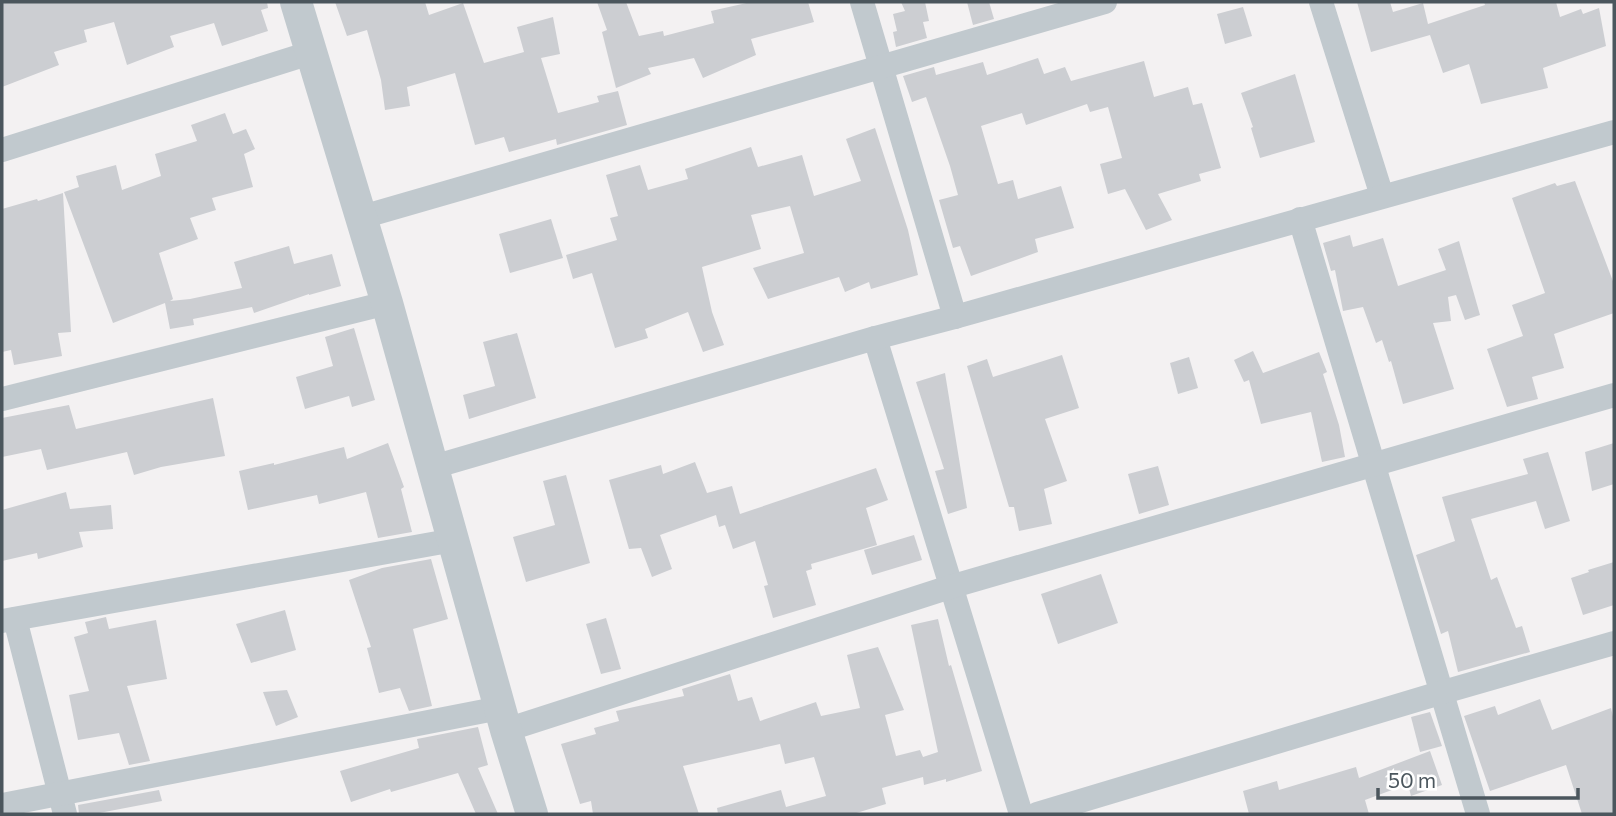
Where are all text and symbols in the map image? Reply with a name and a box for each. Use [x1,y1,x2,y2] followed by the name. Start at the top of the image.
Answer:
[1378,756,1578,800] scale bar
[1388,767,1436,792] text: 50 m

